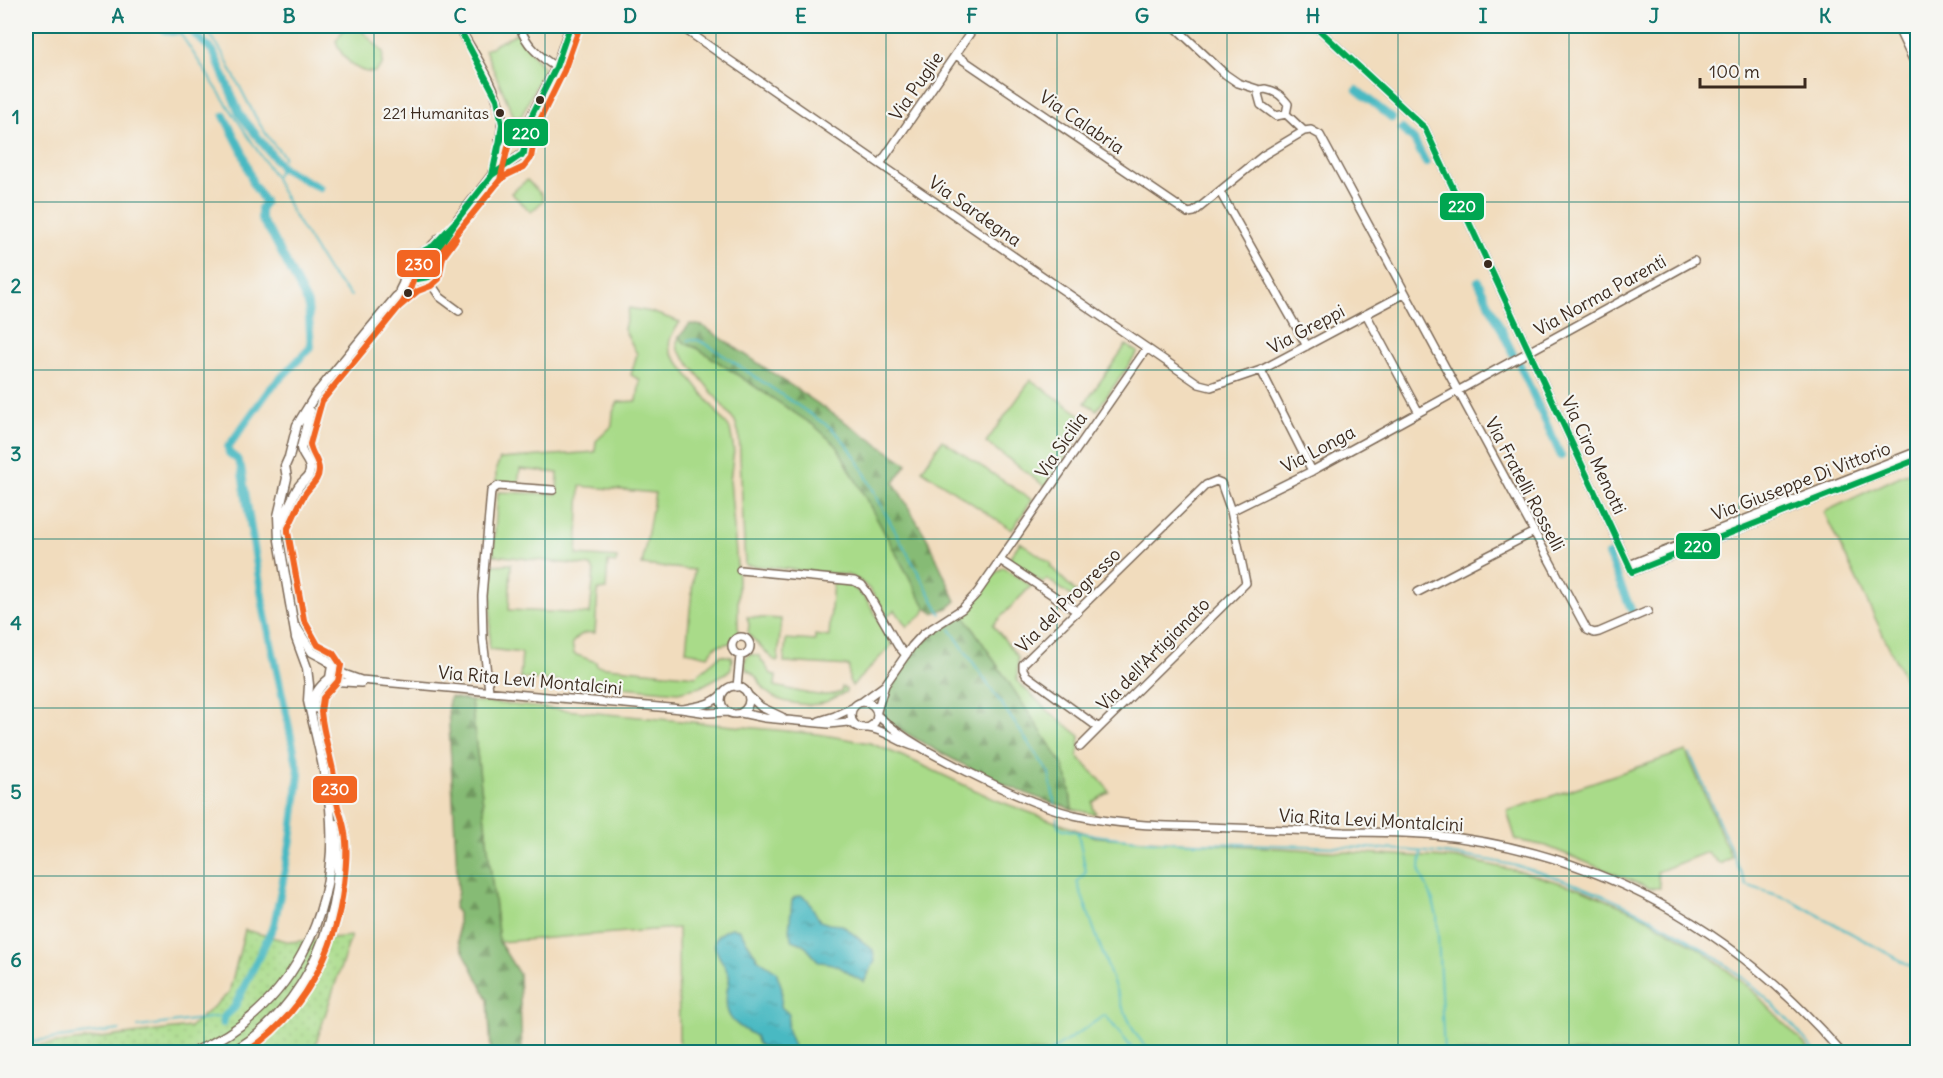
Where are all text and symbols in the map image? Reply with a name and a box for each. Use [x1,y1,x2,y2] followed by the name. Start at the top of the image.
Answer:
[112,3,125,28] text: A
[282,3,296,28] text: B
[453,3,467,28] text: C
[623,3,637,28] text: D
[795,3,807,28] text: E
[966,3,978,28] text: F
[1135,3,1149,28] text: G
[1306,3,1320,28] text: H
[1479,3,1488,28] text: I
[1649,3,1660,28] text: J
[1819,3,1832,28] text: K
[884,47,948,125] street label: Via Puglie
[1700,51,1805,89] scale bar
[1709,60,1760,83] text: 100 m
[1035,85,1129,159] street label: Via Calabria
[534,94,546,106] unlabelled marker
[383,103,489,123] place label: 221 Humanitas
[12,104,20,129] text: 1
[494,107,506,119] marker: 221 Humanitas
[503,118,549,147] line badge: 220
[512,123,540,143] text: 220
[924,171,1026,251] street label: Via Sardegna
[1439,192,1485,221] line badge: 220
[1448,196,1476,216] text: 220
[396,249,441,278] line badge: 230
[1530,249,1670,341] street label: Via Norma Parenti
[405,254,433,274] text: 230
[1482,258,1494,270] unlabelled marker
[11,273,22,298] text: 2
[402,287,414,299] unlabelled marker
[1264,299,1348,359] street label: Via Greppi
[1557,392,1631,518] street label: Via Ciro Menotti
[1030,408,1092,482] street label: Via Sicilia
[1480,413,1570,555] street label: Via Fratelli Rosselli
[1277,420,1359,478] street label: Via Longa
[1708,436,1894,526] street label: Via Giuseppe Di Vittorio
[10,441,22,466] text: 3
[1675,532,1721,560] line badge: 220
[1684,536,1712,556] text: 220
[1011,543,1125,657] street label: Via del Progresso
[1091,592,1215,716] street label: Via dell'Artigianato
[10,610,22,635] text: 4
[437,660,623,700] street label: Via Rita Levi Montalcini
[312,775,358,804] line badge: 230
[10,779,22,804] text: 5
[321,779,349,799] text: 230
[1278,804,1464,836] street label: Via Rita Levi Montalcini
[10,947,22,972] text: 6

